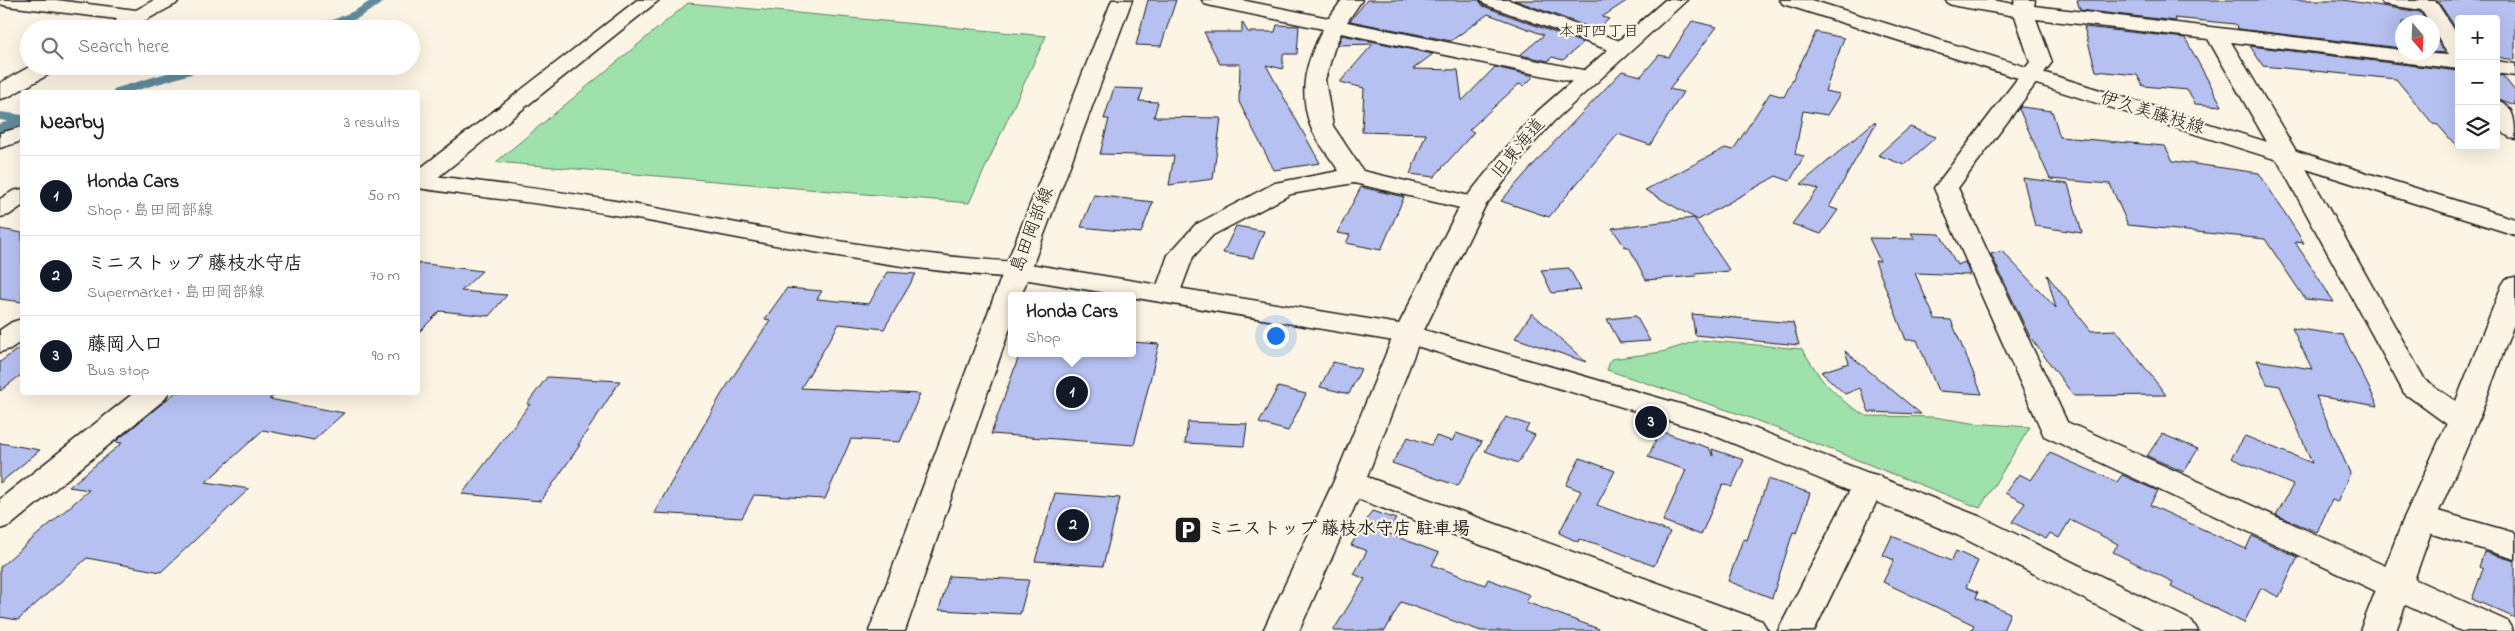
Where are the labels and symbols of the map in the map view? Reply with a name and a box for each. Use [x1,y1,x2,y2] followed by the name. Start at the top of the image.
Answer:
[2395,15,2440,60] north arrow
[1559,20,1639,44] district label: 本町四丁目
[2097,86,2207,142] street label: 伊久美藤枝線
[1486,113,1552,185] street label: 旧東海道
[1005,183,1061,277] street label: 島田岡部線
[1263,323,1289,349] your location
[1056,373,1088,411] pin: 1
[1635,403,1667,441] pin: 3
[1057,506,1089,544] pin: 2
[1173,515,1203,545] parking icon: ミニストップ 藤枝水守店 駐車場
[1207,517,1470,543] place label: ミニストップ 藤枝水守店 駐車場

